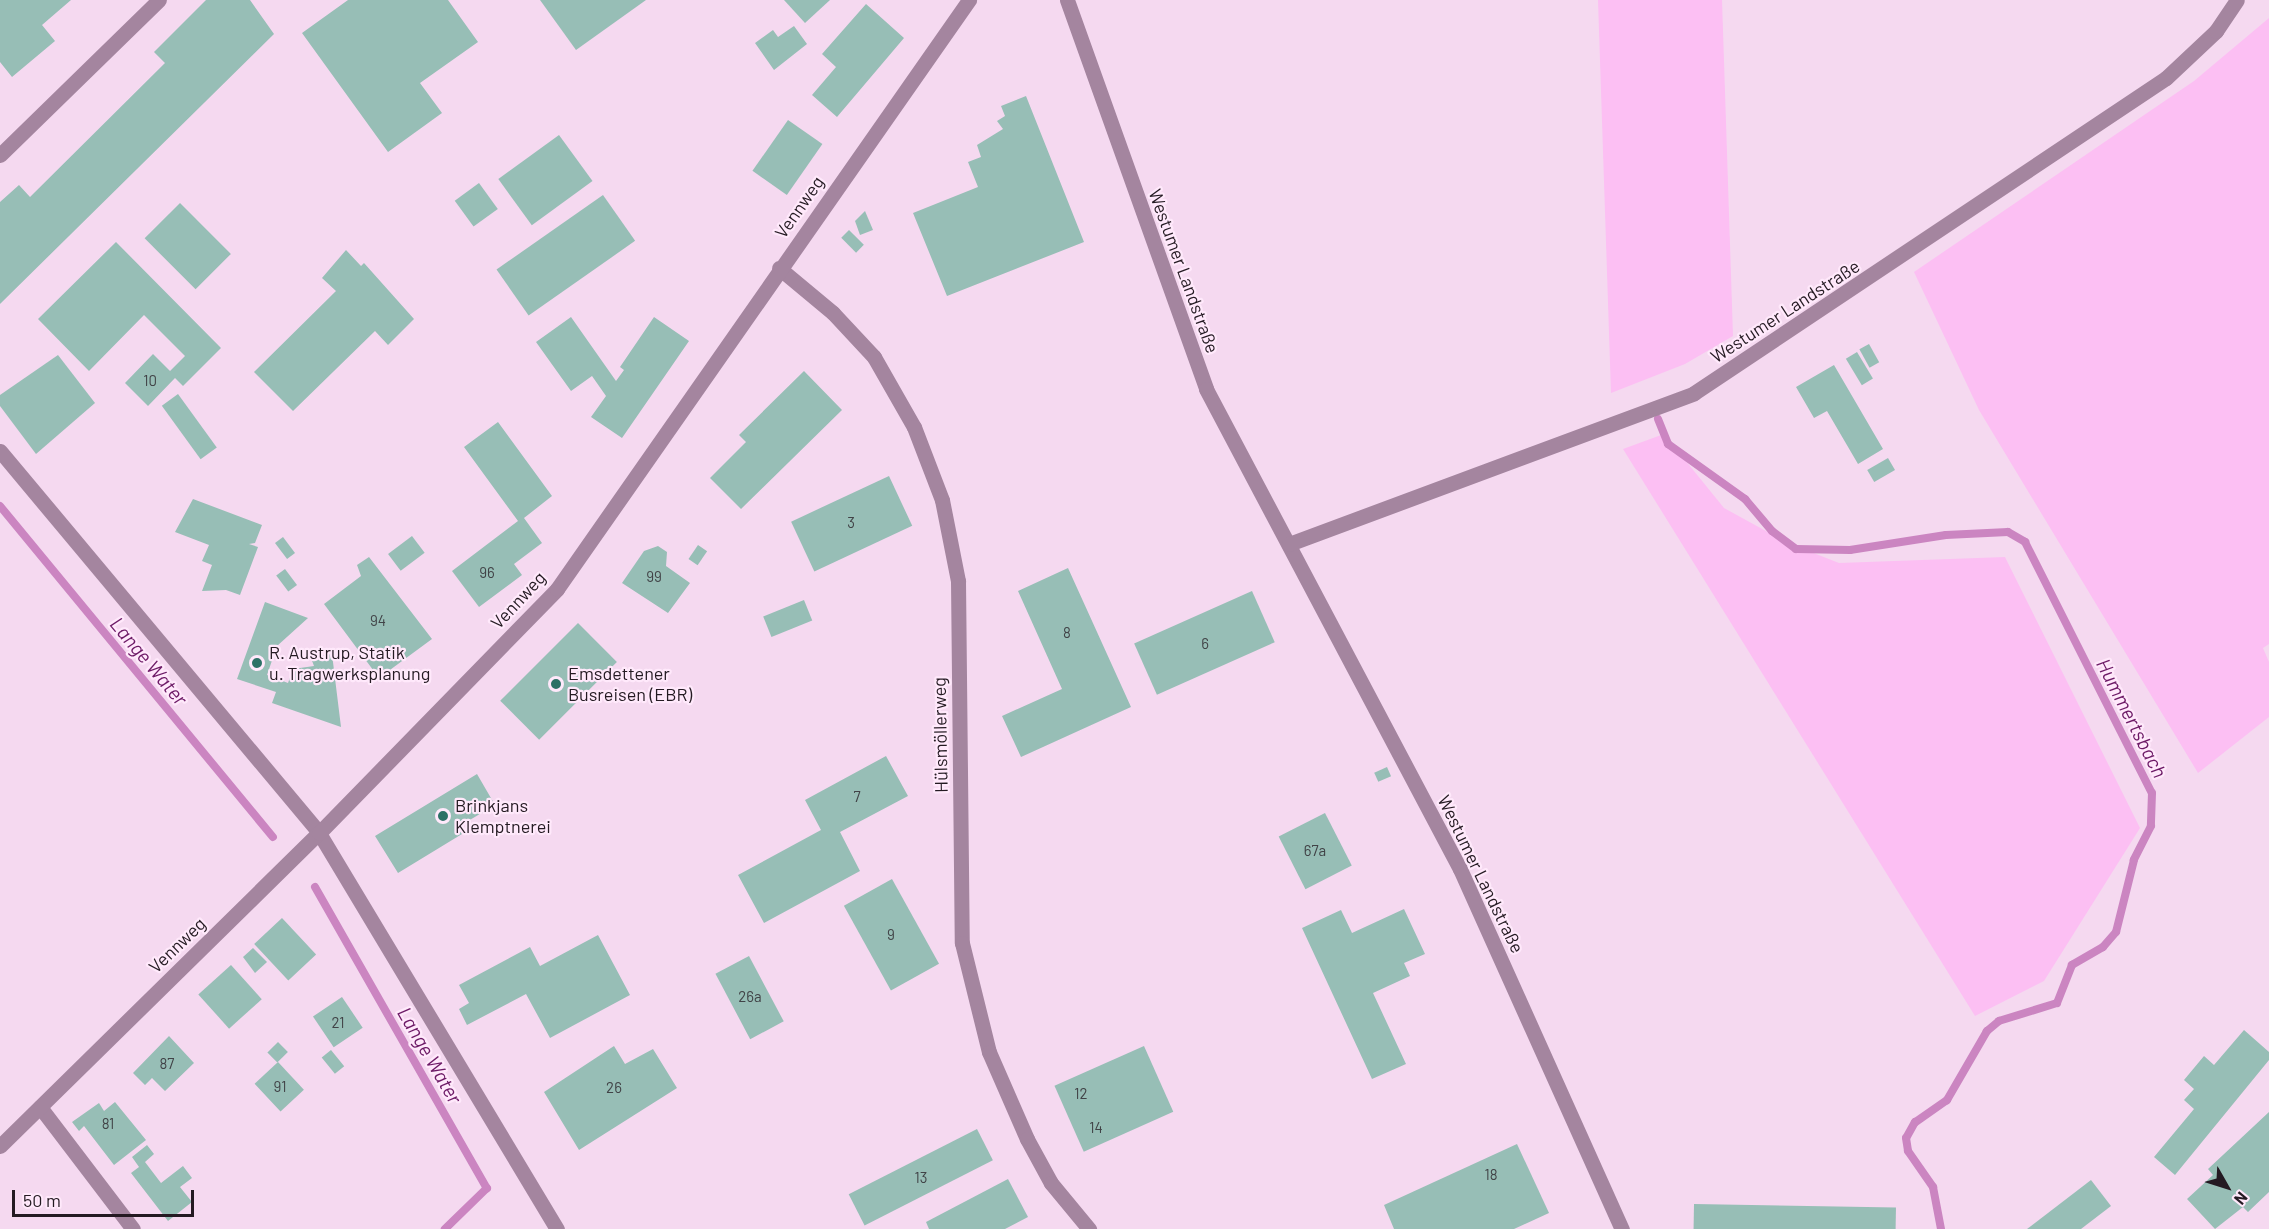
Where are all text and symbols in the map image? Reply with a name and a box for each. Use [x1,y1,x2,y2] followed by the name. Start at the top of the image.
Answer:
[770,172,828,242] street label: Vennweg
[1144,186,1224,356] street label: Westumer Landstraße
[1707,255,1863,367] street label: Westumer Landstraße
[143,372,157,390] house number: 10
[847,514,855,532] house number: 3
[479,564,495,582] house number: 96
[486,567,550,633] street label: Vennweg
[646,568,662,586] house number: 99
[105,612,193,710] water label: Lange Water
[370,612,386,630] house number: 94
[1063,624,1071,642] house number: 8
[1201,635,1209,653] house number: 6
[269,642,430,684] place label: R. Austrup, Statik u. Tragwerksplanung
[2092,654,2172,782] water label: Hummertsbach
[250,656,264,670] marker: R. Austrup, Statik u. Tragwerksplanung
[568,663,692,706] place label: Emsdettener Busreisen (EBR)
[549,677,563,691] marker: Emsdettener Busreisen (EBR)
[928,677,952,793] street label: Hülsmöllerweg
[853,788,861,806] house number: 7
[1433,791,1529,957] street label: Westumer Landstraße
[455,795,551,838] place label: Brinkjans Klemptnerei
[436,809,450,823] marker: Brinkjans Klemptnerei
[1304,842,1326,860] house number: 67a
[144,913,210,977] street label: Vennweg
[887,926,895,944] house number: 9
[738,988,762,1006] house number: 26a
[393,1002,467,1108] water label: Lange Water
[331,1014,345,1032] house number: 21
[160,1055,174,1073] house number: 87
[274,1078,286,1096] house number: 91
[606,1079,622,1097] house number: 26
[1074,1085,1088,1103] house number: 12
[102,1115,114,1133] house number: 81
[1089,1119,1103,1137] house number: 14
[2197,1157,2257,1217] north arrow
[1484,1166,1498,1184] house number: 18
[915,1169,927,1187] house number: 13
[15,1178,196,1216] scale bar
[23,1189,61,1211] text: 50 m
[2231,1189,2252,1209] text: N

